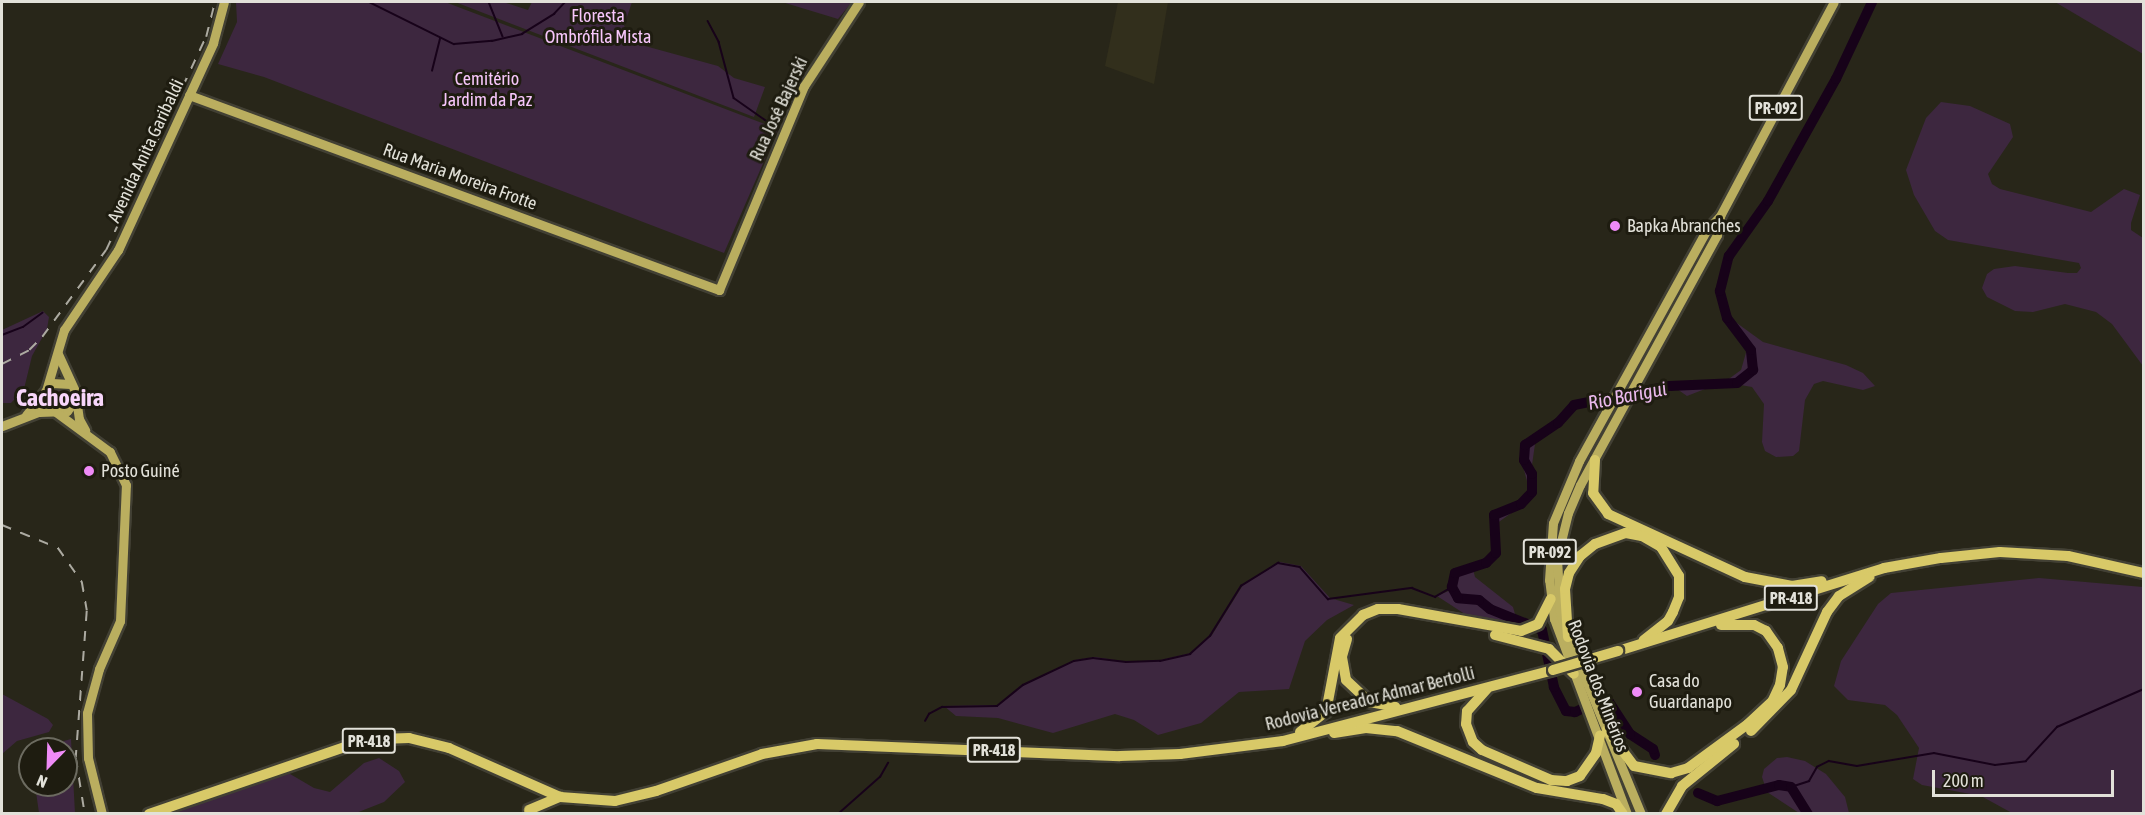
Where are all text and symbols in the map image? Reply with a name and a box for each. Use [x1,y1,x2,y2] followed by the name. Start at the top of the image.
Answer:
[545,6,651,48] park label: Floresta Ombrófila Mista
[746,54,812,164] street label: Rua José Bajerski
[442,69,532,112] park label: Cemitério Jardim da Paz
[103,76,189,226] street label: Avenida Anita Garibaldi
[1748,95,1804,121] road number: PR-092
[380,139,540,215] street label: Rua Maria Moreira Frotte
[1627,215,1741,237] place label: Bapka Abranches
[1608,219,1622,233] marker: Bapka Abranches
[1586,376,1668,414] water label: Rio Barigui
[16,384,104,412] district label: Cachoeira
[101,460,180,482] place label: Posto Guiné
[82,464,96,478] marker: Posto Guiné
[1522,539,1578,565] road number: PR-092
[1762,585,1820,611] road number: PR-418
[1563,617,1633,755] street label: Rodovia dos Minérios
[1263,662,1477,736] street label: Rodovia Vereador Admar Bertolli
[1649,671,1732,714] place label: Casa do Guardanapo
[1630,685,1644,699] marker: Casa do Guardanapo
[340,728,398,754] road number: PR-418
[18,737,78,797] north arrow
[966,737,1022,763] road number: PR-418
[1935,758,2116,796] scale bar
[1943,770,1984,791] text: 200 m
[34,772,50,792] text: N

